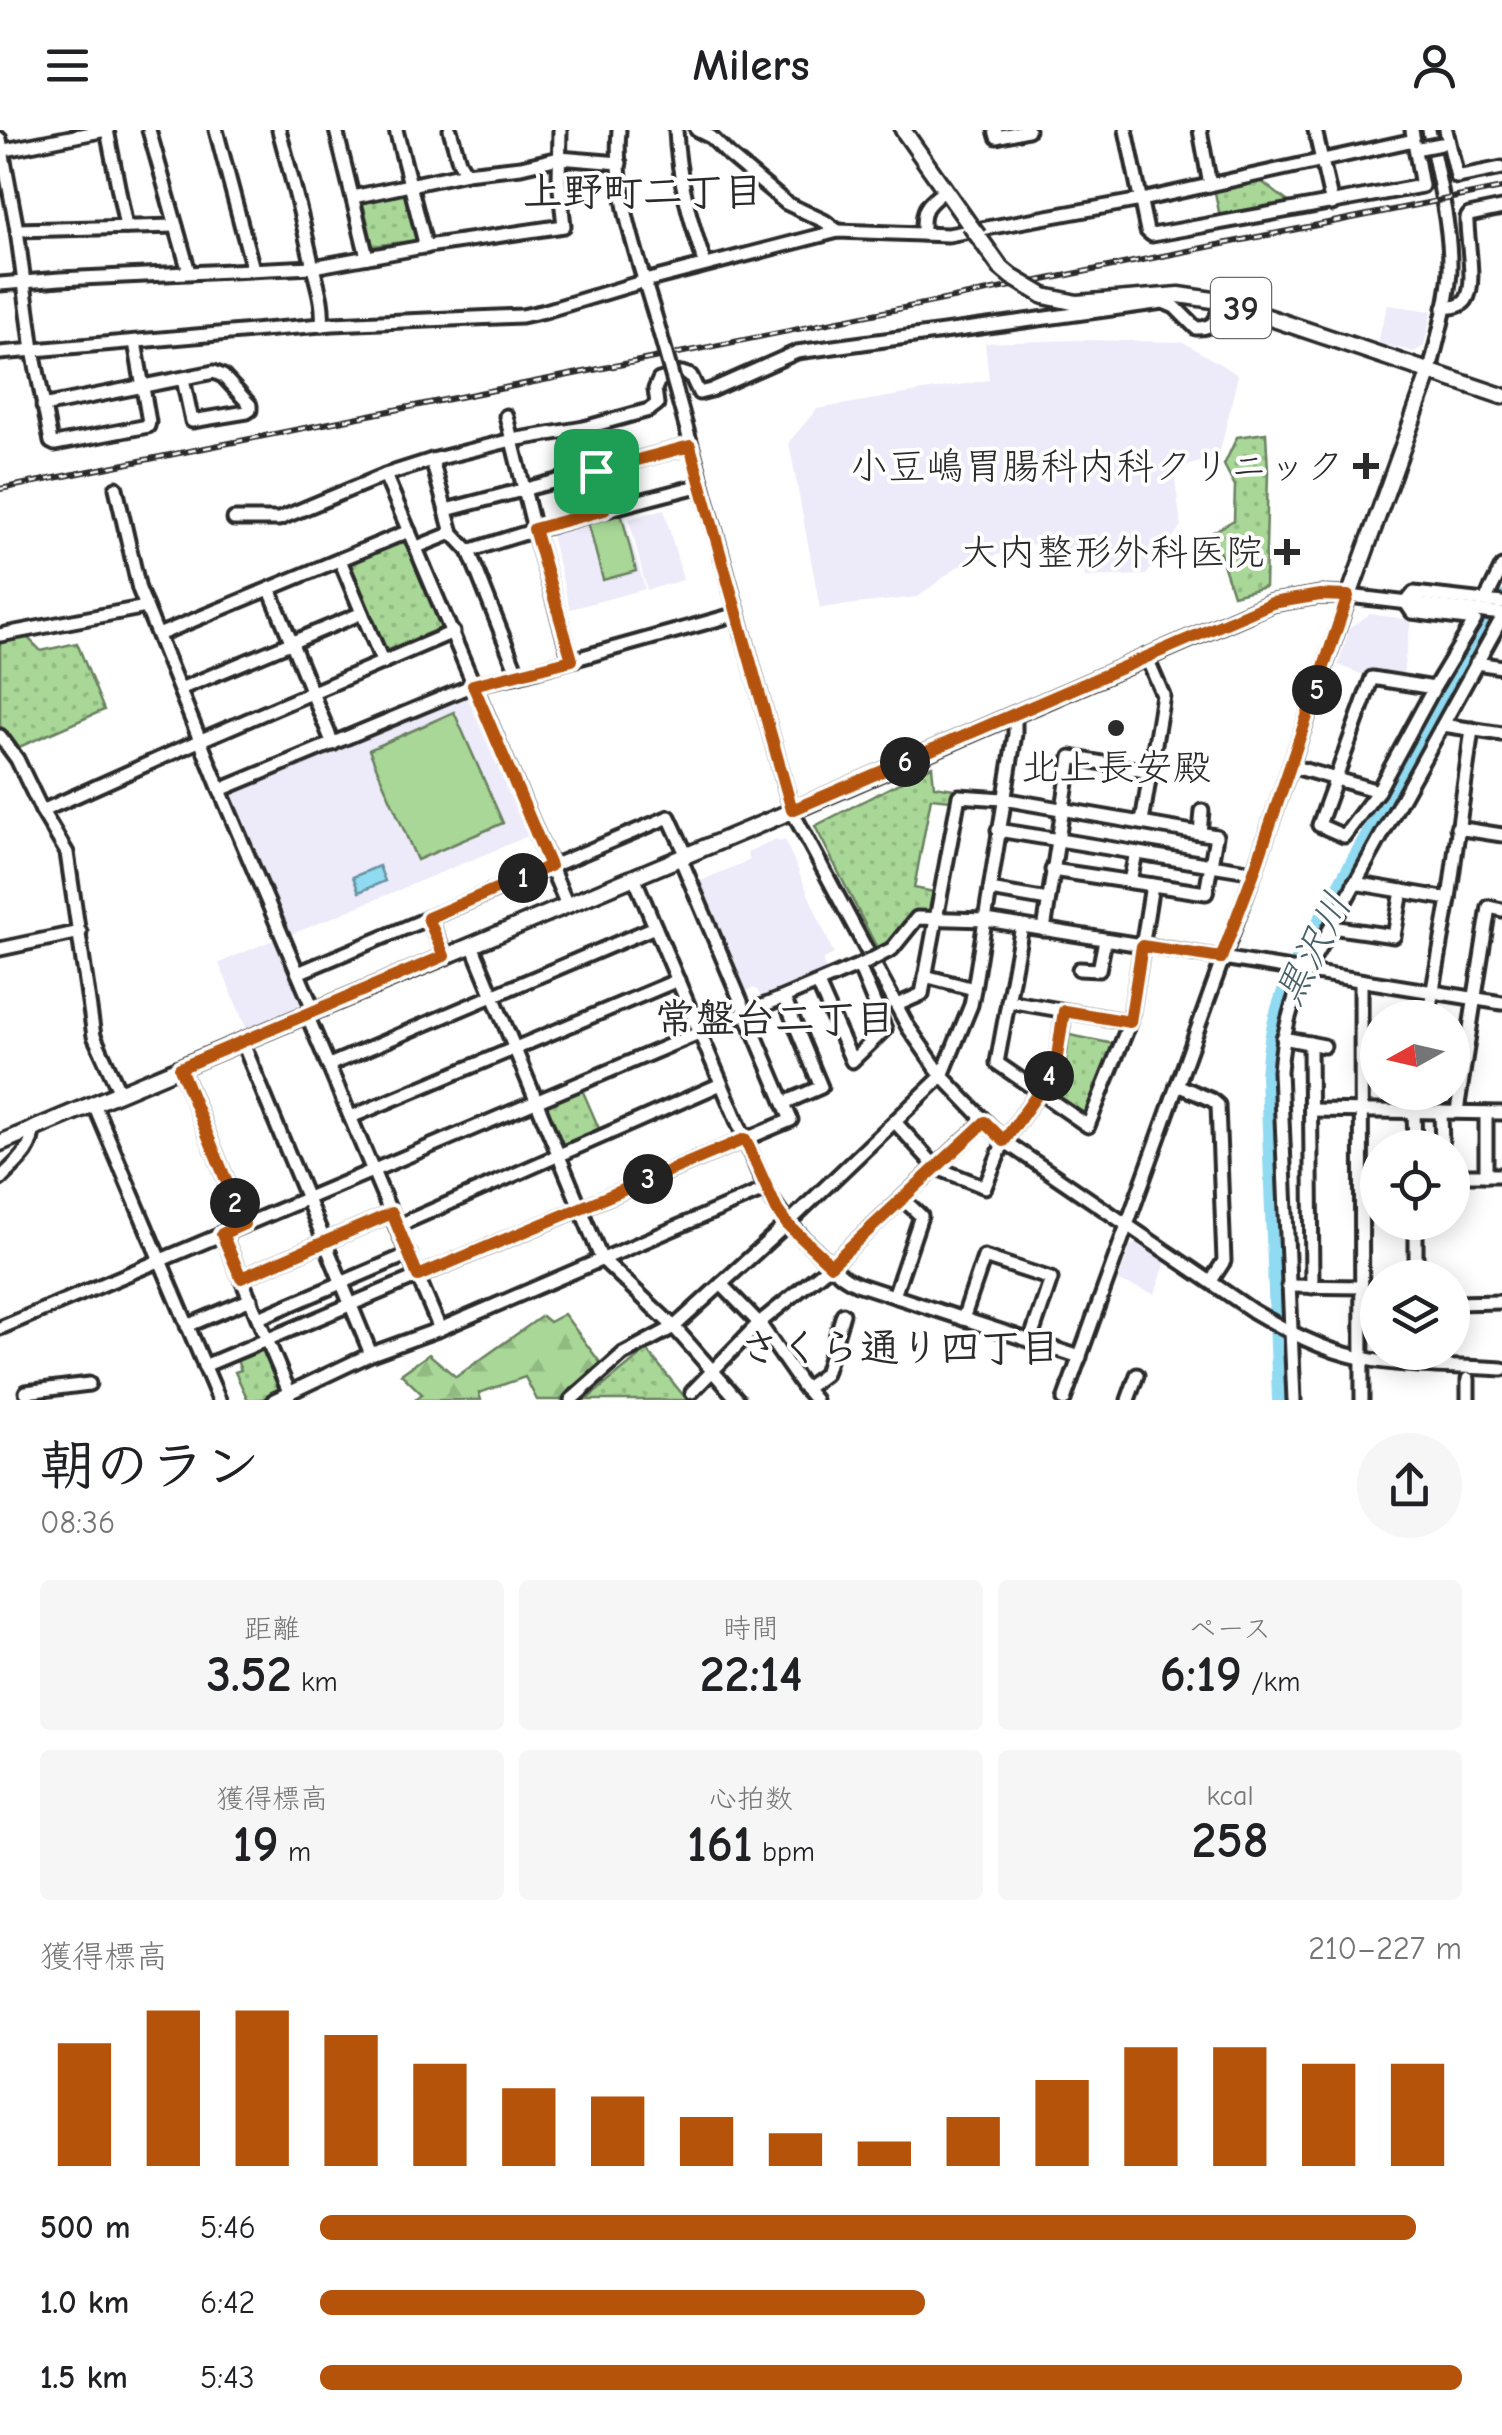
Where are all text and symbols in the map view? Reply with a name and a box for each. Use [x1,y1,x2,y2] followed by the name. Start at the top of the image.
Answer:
[40,38,95,93] icon: menu
[1407,38,1462,93] icon: person
[692,39,810,91] text: Milers
[523,169,763,215] district label: 上野町二丁目
[1211,278,1271,338] road number: 39
[554,429,639,514] pin
[569,444,624,499] icon: arrive
[850,445,1344,489] place label: 小豆嶋胃腸科内科クリニック
[1353,453,1379,479] marker: 小豆嶋胃腸科内科クリニック
[960,531,1264,575] place label: 大内整形外科医院
[1274,539,1300,565] marker: 大内整形外科医院
[1292,665,1342,715] pin: 5
[1310,674,1324,706] text: 5
[1105,717,1127,739] marker: 北上長安殿
[880,737,930,787] pin: 6
[898,746,912,778] text: 6
[1021,746,1211,790] place label: 北上長安殿
[498,853,548,903] pin: 1
[517,862,529,894] text: 1
[1265,886,1361,1013] water label: 黒沢川
[655,996,895,1042] district label: 常盤台二丁目
[1360,1000,1470,1110] north arrow
[1360,1000,1470,1370] map controls
[1024,1051,1074,1101] pin: 4
[1042,1060,1056,1092] text: 4
[1360,1130,1470,1240] button: locate
[623,1154,673,1204] pin: 3
[641,1163,655,1195] text: 3
[210,1178,260,1228] pin: 2
[228,1187,242,1219] text: 2
[1360,1260,1470,1370] button: layers
[740,1325,1060,1371] district label: さくら通り四丁目
[1357,1433,1462,1538] button: share
[40,1434,260,1498] text: 朝のラン
[40,1504,115,1541] text: 08:36
[244,1613,300,1645] text: 距離
[723,1613,779,1645] text: 時間
[1189,1613,1271,1645] text: ペース
[206,1646,292,1704] text: 3.52
[700,1646,802,1704] text: 22:14
[1160,1646,1242,1704] text: 6:19
[292,1666,338,1698] text: km
[1242,1666,1300,1698] text: /km
[1206,1780,1254,1812] text: kcal
[216,1783,328,1815] text: 獲得標高
[709,1783,793,1815] text: 心拍数
[1191,1812,1269,1870] text: 258
[233,1816,279,1874] text: 19
[687,1816,753,1874] text: 161
[279,1836,311,1868] text: m
[753,1836,815,1868] text: bpm
[1308,1930,1462,1967] text: 210–227 m
[40,1938,168,1975] text: 獲得標高
[40,2209,130,2246] text: 500 m
[200,2209,256,2246] text: 5:46
[40,2284,129,2321] text: 1.0 km
[200,2284,255,2321] text: 6:42
[40,2359,128,2396] text: 1.5 km
[200,2359,255,2396] text: 5:43

